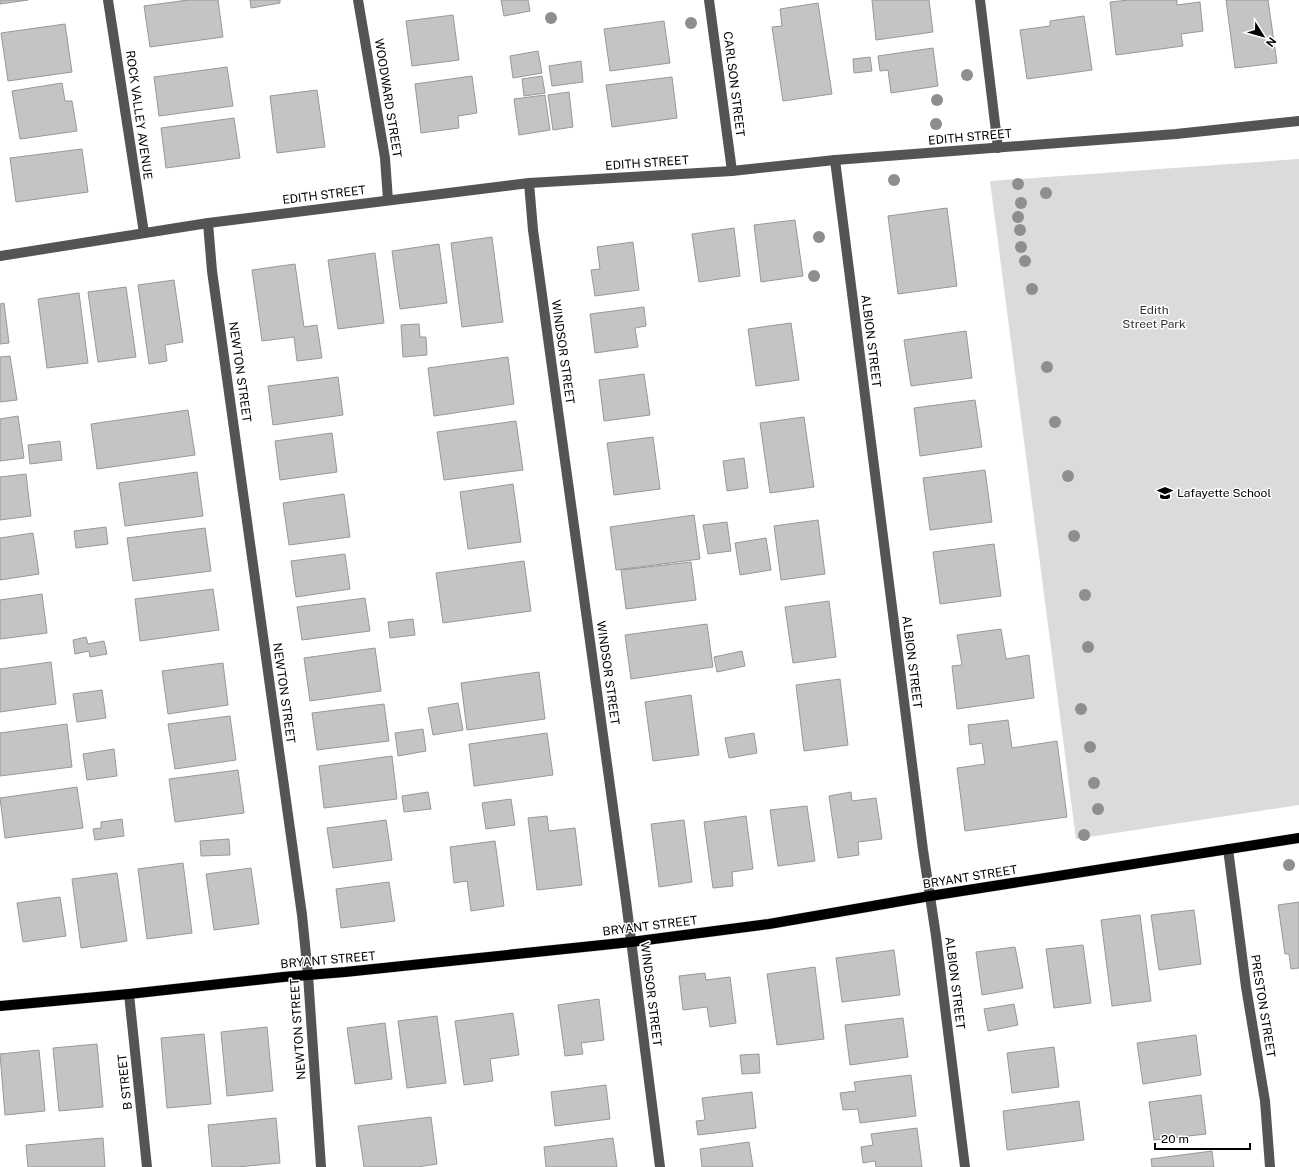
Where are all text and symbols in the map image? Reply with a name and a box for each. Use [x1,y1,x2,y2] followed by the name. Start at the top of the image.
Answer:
[1243,16,1283,56] north arrow
[721,31,747,137] street label: CARLSON STREET
[1264,35,1278,49] text: N
[372,38,404,158] street label: WOODWARD STREET
[123,50,155,180] street label: ROCK VALLEY AVENUE
[928,126,1012,148] street label: EDITH STREET
[605,153,689,173] street label: EDITH STREET
[282,183,366,207] street label: EDITH STREET
[858,294,884,388] street label: ALBION STREET
[549,299,577,405] street label: WINDSOR STREET
[1122,303,1186,331] park label: Edith Street Park
[226,321,254,423] street label: NEWTON STREET
[1156,484,1174,502] school or university icon: Lafayette School
[1177,486,1271,500] place label: Lafayette School
[899,615,925,709] street label: ALBION STREET
[594,620,622,726] street label: WINDSOR STREET
[270,642,298,744] street label: NEWTON STREET
[922,863,1018,891] street label: BRYANT STREET
[602,913,698,939] street label: BRYANT STREET
[942,936,968,1030] street label: ALBION STREET
[638,941,664,1047] street label: WINDSOR STREET
[280,949,376,971] street label: BRYANT STREET
[1248,953,1278,1059] street label: PRESTON STREET
[287,978,309,1080] street label: NEWTON STREET
[115,1053,135,1111] street label: B STREET
[1155,1125,1250,1151] scale bar
[1161,1132,1189,1146] text: 20 m

